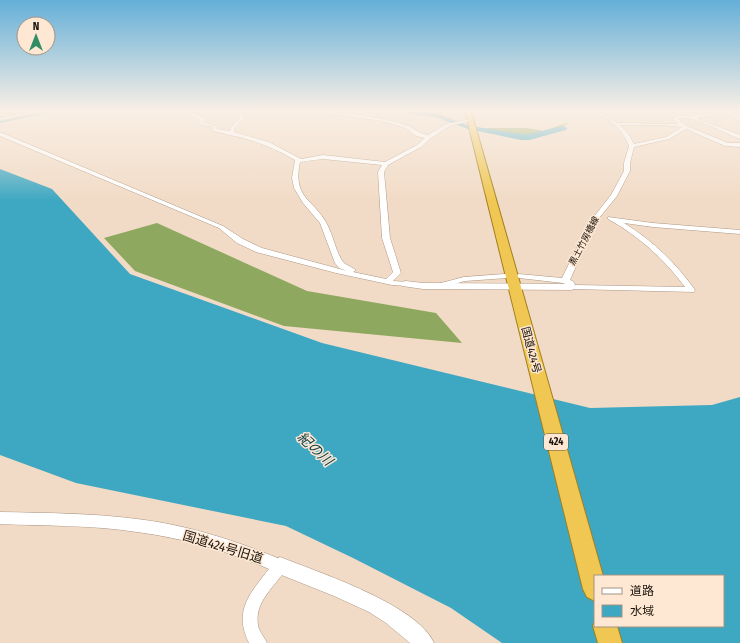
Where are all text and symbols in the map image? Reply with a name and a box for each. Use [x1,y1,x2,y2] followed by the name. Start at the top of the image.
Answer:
[16,16,56,56] north arrow
[33,20,39,33] text: N
[567,214,602,267] street label: 黒土竹房橋線
[518,325,544,375] street label: 国道424号
[294,428,338,471] water label: 紀の川
[544,434,568,450] road number: 424
[181,528,265,566] street label: 国道424号旧道
[594,575,724,627] legend
[630,584,654,598] text: 道路
[630,604,654,618] text: 水域

